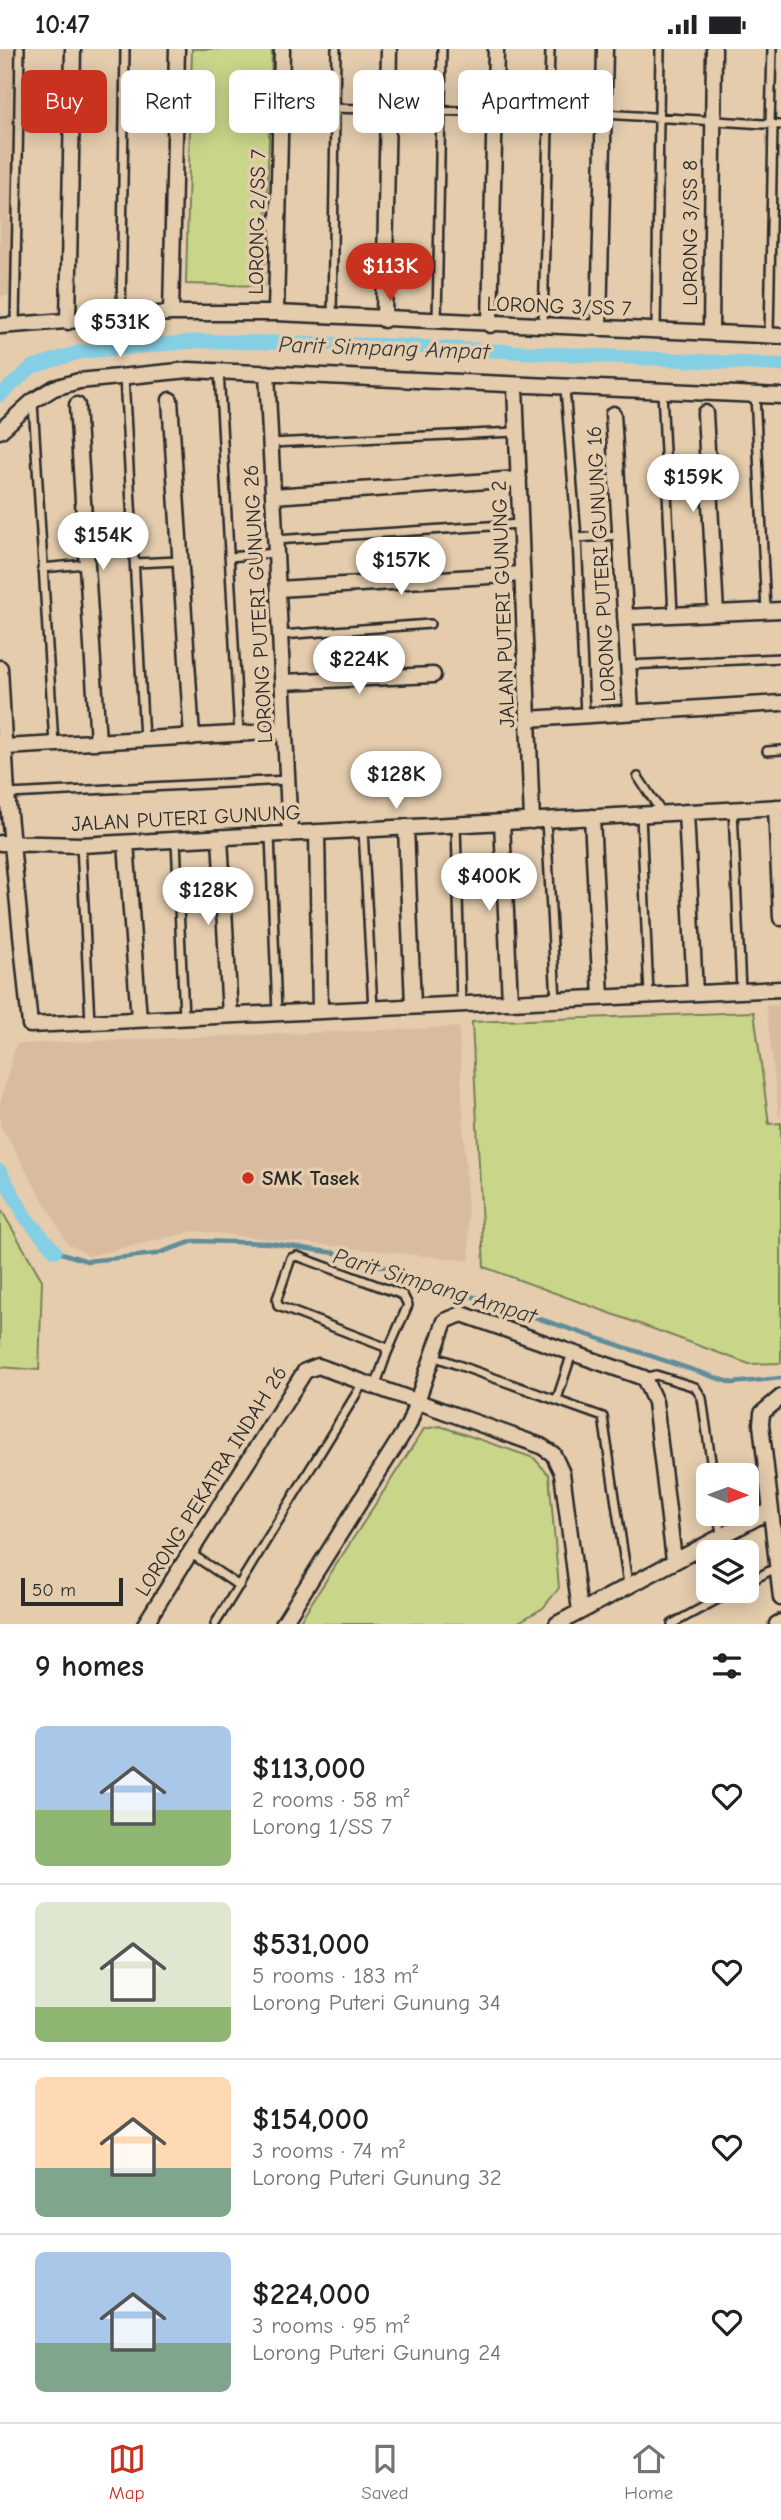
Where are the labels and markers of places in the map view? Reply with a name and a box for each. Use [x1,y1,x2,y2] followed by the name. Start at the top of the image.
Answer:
[341,243,439,303] pin: $113K
[71,299,169,359] pin: $531K
[644,455,742,514] pin: $159K
[54,512,152,572] pin: $154K
[352,538,450,597] pin: $157K
[310,637,408,696] pin: $224K
[347,751,445,811] pin: $128K
[440,853,538,913] pin: $400K
[159,867,257,927] pin: $128K
[262,1166,360,1190] place label: SMK Tasek
[240,1170,256,1186] marker: SMK Tasek

